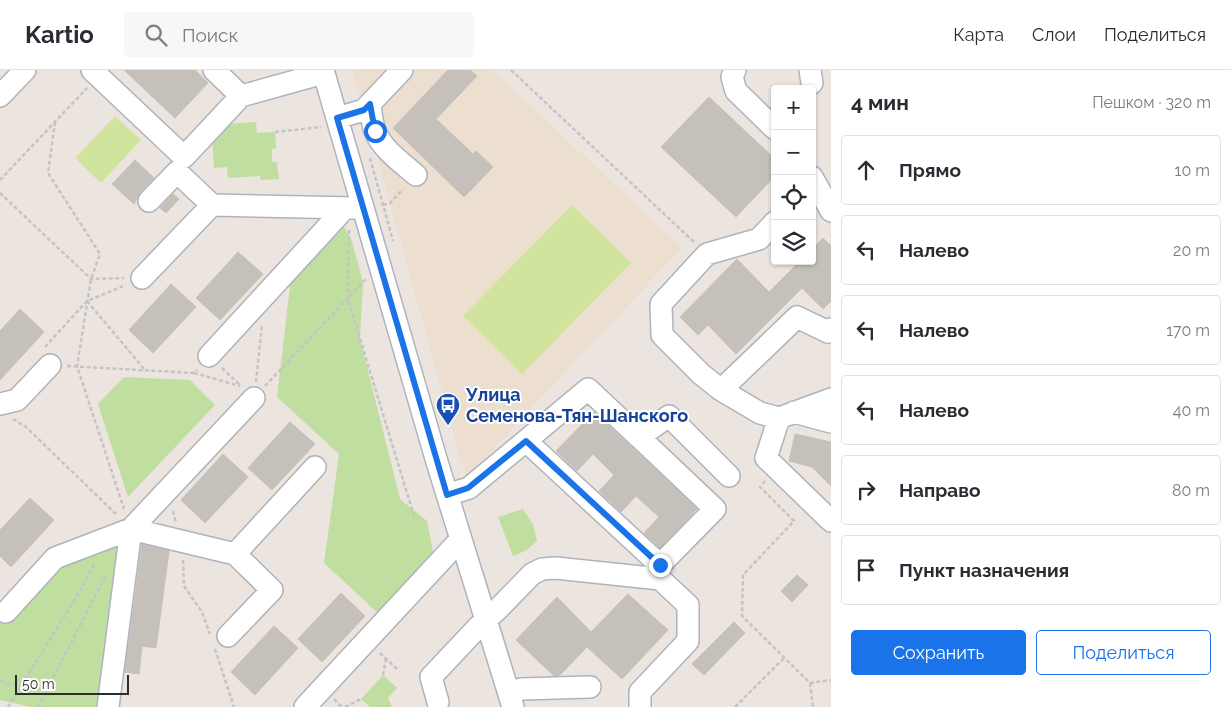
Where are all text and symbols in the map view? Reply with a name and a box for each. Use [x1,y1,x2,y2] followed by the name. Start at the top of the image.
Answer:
[124,12,474,57] search box
[25,20,94,49] text: Kartio
[142,21,170,49] icon: search
[182,24,238,46] text: Поиск
[953,24,1004,45] text: Карта
[1032,24,1076,45] text: Слои
[1104,24,1206,45] text: Поделиться
[771,85,816,265] map controls
[771,85,816,130] button: +
[851,90,909,115] text: 4 мин
[1092,93,1211,112] text: Пешком · 320 m
[364,120,387,143] route start
[771,130,816,175] button: −
[852,156,880,184] icon: ahead
[899,159,961,181] text: Прямо
[1175,161,1210,180] text: 10 m
[771,175,816,220] button: locate
[771,220,816,265] button: layers
[852,236,880,264] icon: left
[899,239,969,261] text: Налево
[1173,241,1210,260] text: 20 m
[852,316,880,344] icon: left
[899,319,969,341] text: Налево
[1166,321,1210,340] text: 170 m
[465,384,688,426] place label: Улица Семенова-Тян-Шанского
[435,392,461,426] bus stop icon: Улица Семенова-Тян-Шанского
[852,396,880,424] icon: left
[899,399,969,421] text: Налево
[1173,401,1210,420] text: 40 m
[852,476,880,504] icon: right
[899,479,980,501] text: Направо
[1172,481,1210,500] text: 80 m
[649,554,672,577] route end
[852,556,880,584] icon: arrive
[899,559,1069,581] text: Пункт назначения
[851,630,1026,675] button: Сохранить
[1036,630,1211,675] button: Поделиться
[15,672,129,695] scale bar
[22,676,55,692] text: 50 m

